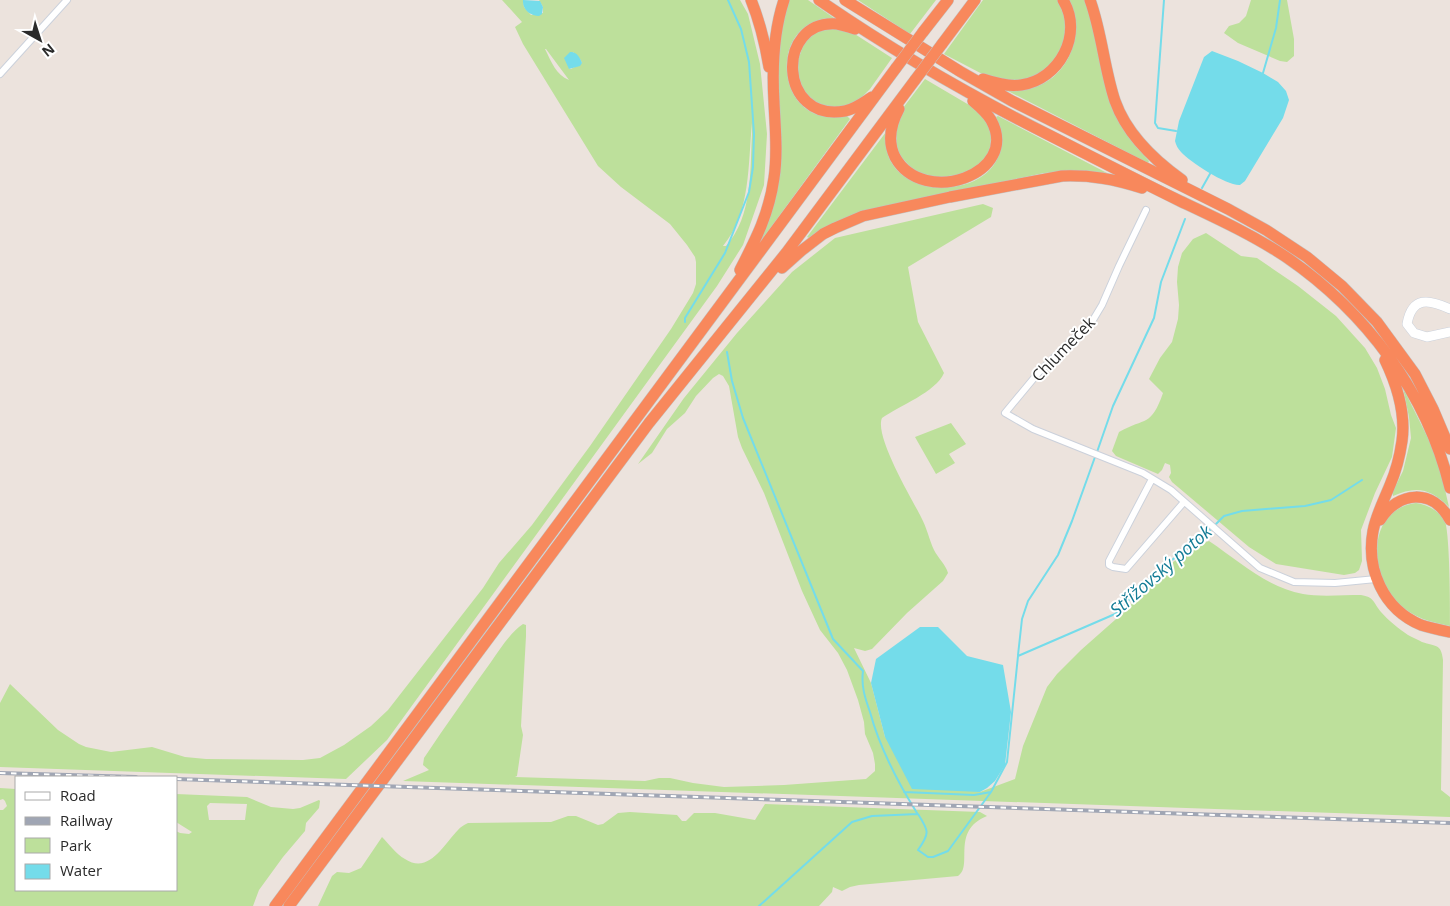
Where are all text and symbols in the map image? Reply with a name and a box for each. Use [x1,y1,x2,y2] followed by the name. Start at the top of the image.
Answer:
[15,15,65,65] north arrow
[38,40,59,61] text: N
[1026,311,1100,386] street label: Chlumeček
[1104,518,1217,621] water label: Střížovský potok
[15,776,178,891] legend
[60,785,96,805] text: Road
[60,810,113,830] text: Railway
[60,835,91,855] text: Park
[60,860,102,880] text: Water

